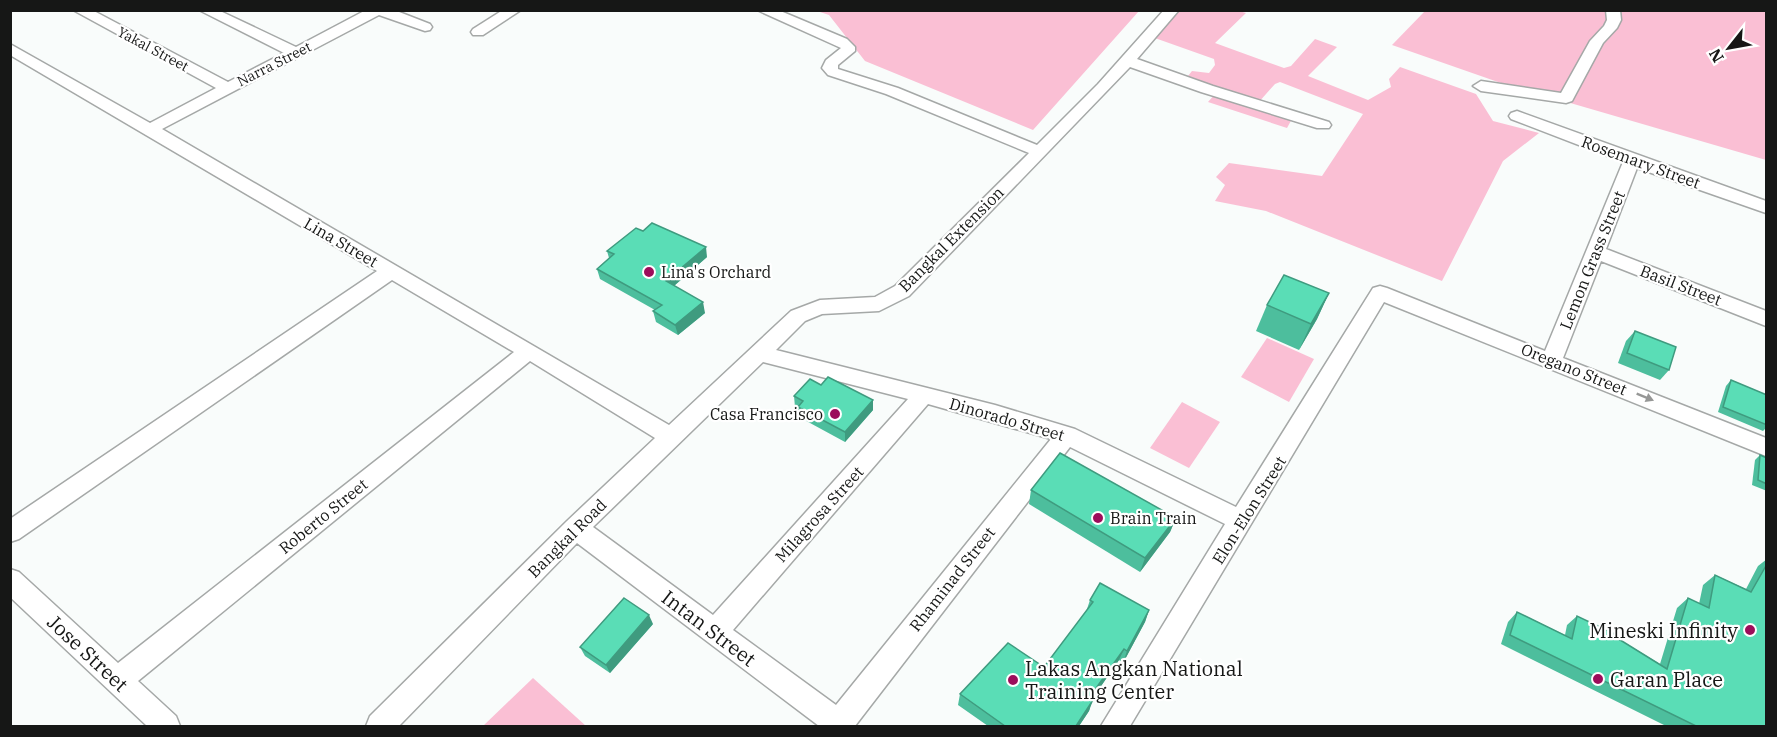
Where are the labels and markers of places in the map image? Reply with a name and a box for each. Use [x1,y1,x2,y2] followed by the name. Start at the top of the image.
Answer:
[661,262,772,282] place label: Lina's Orchard
[642,265,656,279] marker: Lina's Orchard
[710,404,823,424] place label: Casa Francisco
[828,407,842,421] marker: Casa Francisco
[1110,508,1197,528] place label: Brain Train
[1091,511,1105,525] marker: Brain Train
[1589,617,1738,644] place label: Mineski Infinity
[1743,623,1757,637] marker: Mineski Infinity
[1025,655,1243,705] place label: Lakas Angkan National Training Center
[1610,666,1723,693] place label: Garan Place
[1591,672,1605,686] marker: Garan Place
[1006,673,1020,687] marker: Lakas Angkan National Training Center

